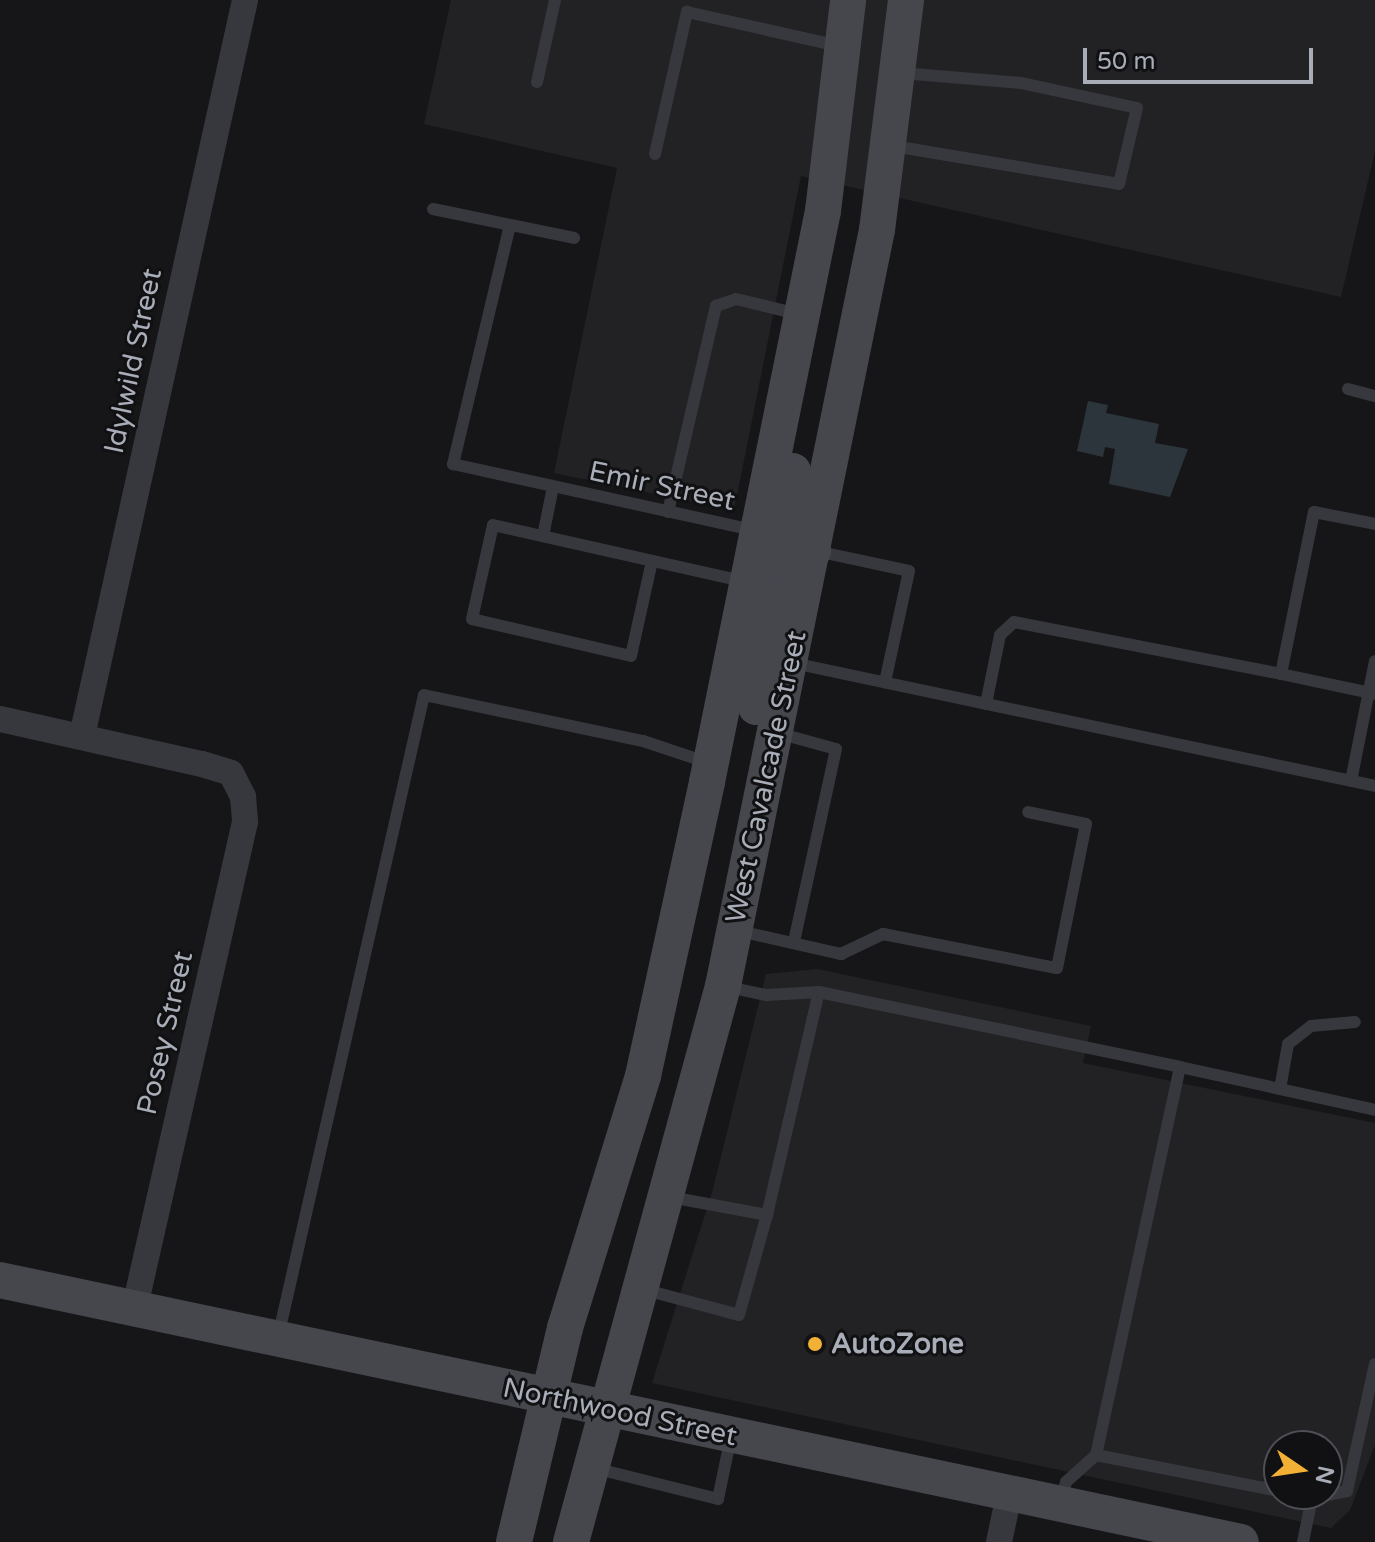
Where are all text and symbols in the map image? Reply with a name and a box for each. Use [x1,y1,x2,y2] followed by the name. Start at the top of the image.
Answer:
[1087,32,1317,82] scale bar
[1097,47,1155,76] text: 50 m
[97,265,169,457] street label: Idylwild Street
[586,454,738,518] street label: Emir Street
[719,628,813,926] street label: West Cavalcade Street
[130,948,200,1118] street label: Posey Street
[831,1327,964,1361] place label: AutoZone
[806,1335,824,1353] marker: AutoZone
[500,1371,740,1453] street label: Northwood Street
[1263,1430,1343,1510] north arrow
[1310,1463,1339,1486] text: N

